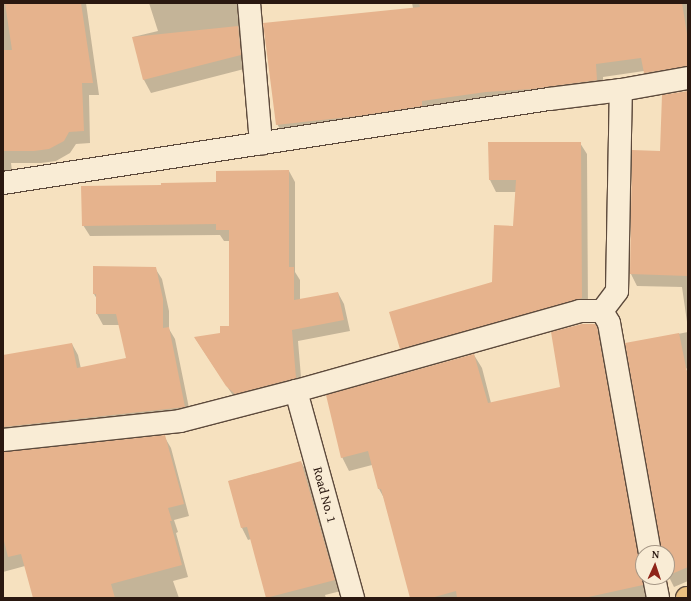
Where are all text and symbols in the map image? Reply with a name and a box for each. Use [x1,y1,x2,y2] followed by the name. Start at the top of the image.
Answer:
[309,465,339,525] street label: Road No. 1
[635,545,675,585] north arrow
[651,546,660,562] text: N

